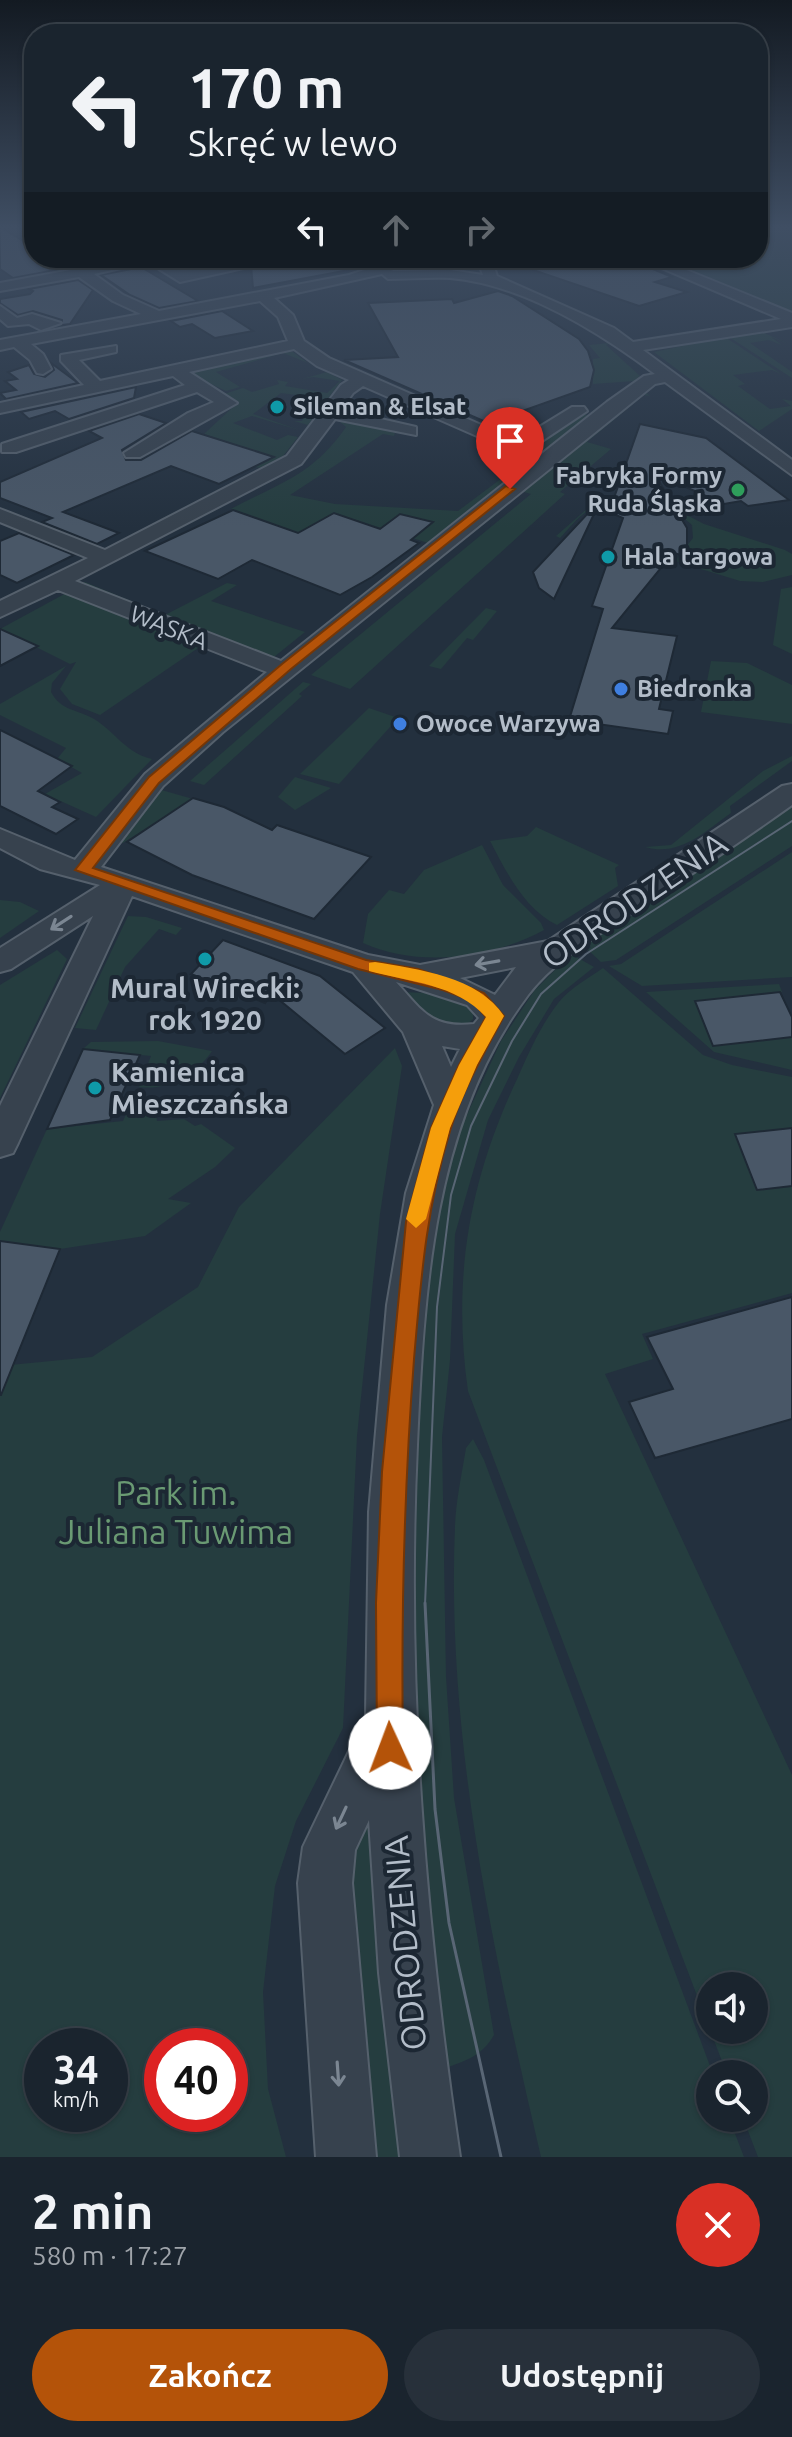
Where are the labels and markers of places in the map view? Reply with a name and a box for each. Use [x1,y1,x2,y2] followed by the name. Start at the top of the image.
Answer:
[293,393,466,420] place label: Sileman & Elsat
[268,398,286,416] marker: Sileman & Elsat
[476,407,544,489] pin
[555,462,722,517] place label: Fabryka Formy Ruda Śląska
[729,481,747,499] marker: Fabryka Formy Ruda Śląska
[624,543,773,570] place label: Hala targowa
[599,548,617,566] marker: Hala targowa
[637,675,752,702] place label: Biedronka
[612,680,630,698] marker: Biedronka
[416,710,601,737] place label: Owoce Warzywa
[391,715,409,733] marker: Owoce Warzywa
[196,950,214,968] marker: Mural Wirecki: rok 1920
[110,972,300,1035] place label: Mural Wirecki: rok 1920
[111,1056,289,1119] place label: Kamienica Mieszczańska
[86,1079,104,1097] marker: Kamienica Mieszczańska

